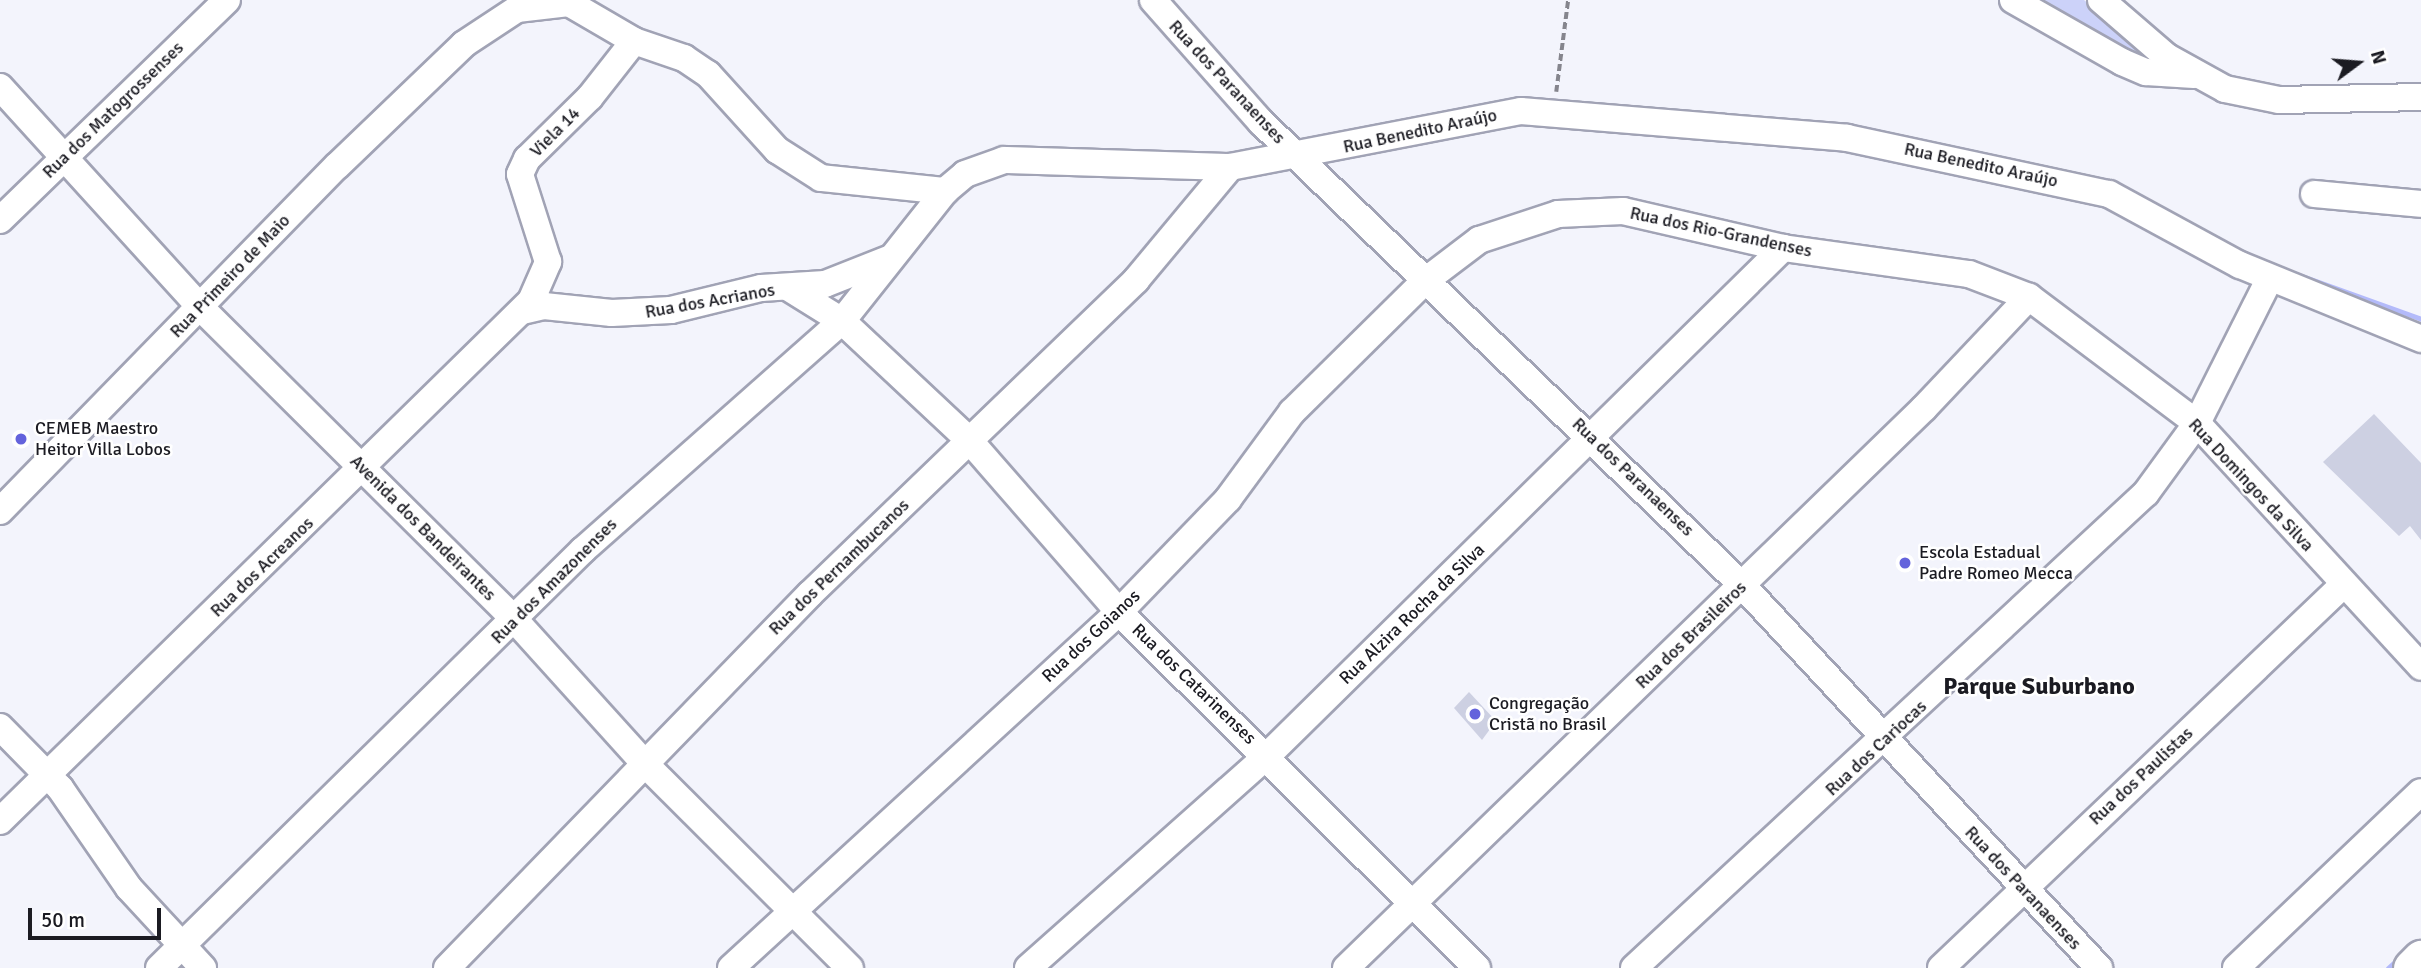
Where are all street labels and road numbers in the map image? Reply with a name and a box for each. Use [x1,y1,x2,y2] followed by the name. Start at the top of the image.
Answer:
[1164,16,1290,148] street label: Rua dos Paranaenses
[38,37,188,183] street label: Rua dos Matogrossenses
[525,102,585,162] street label: Viela 14
[1341,104,1499,158] street label: Rua Benedito Araújo
[1902,138,2060,192] street label: Rua Benedito Araújo
[1628,202,1814,262] street label: Rua dos Rio-Grandenses
[165,210,295,342] street label: Rua Primeiro de Maio
[643,279,777,323] street label: Rua dos Acrianos
[1568,413,1698,541] street label: Rua dos Paranaenses
[2184,414,2318,556] street label: Rua Domingos da Silva
[346,451,500,605] street label: Avenida dos Bandeirantes
[764,494,914,640] street label: Rua dos Pernambucanos
[206,512,318,622] street label: Rua dos Acreanos
[487,514,621,648] street label: Rua dos Amazonenses
[1335,539,1489,689] street label: Rua Alzira Rocha da Silva
[1631,577,1751,693] street label: Rua dos Brasileiros
[1038,585,1144,687] street label: Rua dos Goianos
[1127,619,1261,749] street label: Rua dos Catarinenses
[1821,696,1931,800] street label: Rua dos Cariocas
[2085,722,2197,830] street label: Rua dos Paulistas
[1960,822,2086,954] street label: Rua dos Paranaenses

